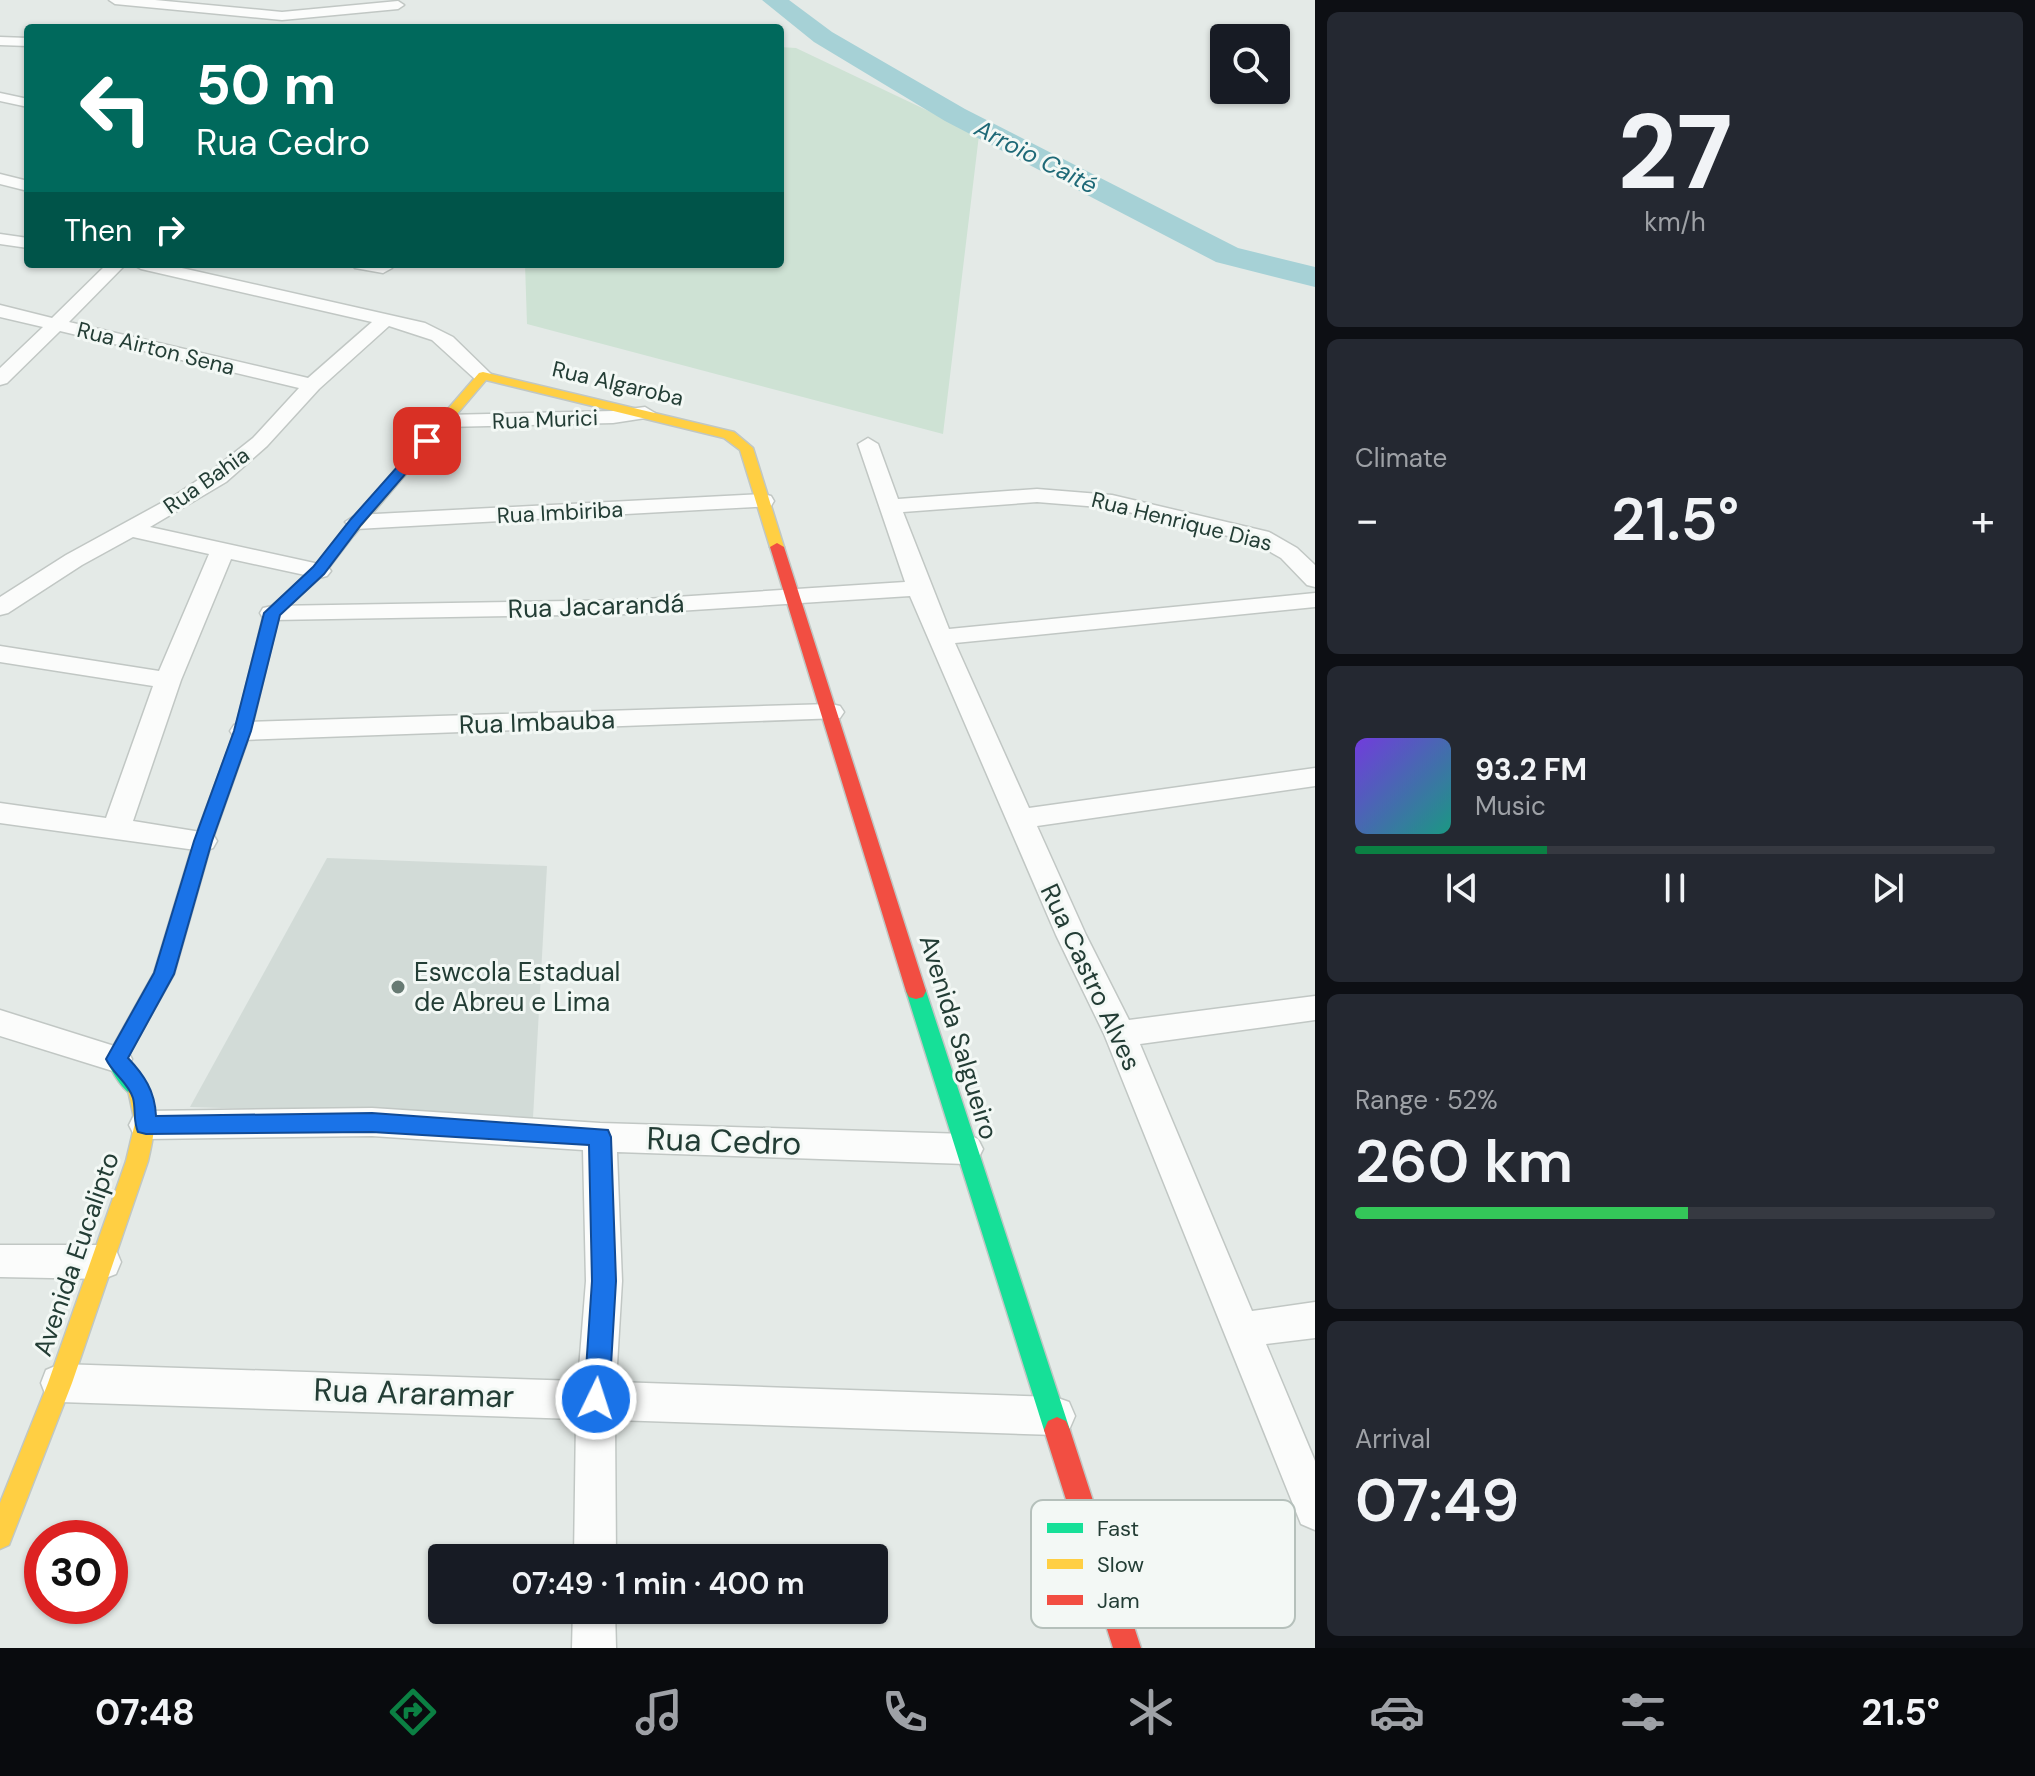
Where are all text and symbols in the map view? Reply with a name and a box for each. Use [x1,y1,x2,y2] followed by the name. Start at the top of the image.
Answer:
[1210,24,1290,104] map controls
[1210,24,1290,104] button: search
[196,48,336,121] text: 50 m
[64,56,168,160] icon: left
[1617,85,1733,220] text: 27
[969,112,1103,201] water label: Arroio Caité
[196,119,370,166] text: Rua Cedro
[1644,205,1706,239] text: km/h
[148,208,192,252] icon: right
[64,211,132,250] text: Then
[74,315,238,382] street label: Rua Airton Sena
[549,354,686,413] street label: Rua Algaroba
[492,403,598,436] street label: Rua Murici
[393,407,461,475] pin
[405,419,449,463] icon: arrive
[158,440,255,521] street label: Rua Bahia
[1355,441,1447,475] text: Climate
[1611,480,1739,559] text: 21.5°
[1089,485,1275,558] street label: Rua Henrique Dias
[1355,491,1379,549] text: −
[1971,491,1995,549] text: +
[496,495,624,530] street label: Rua Imbiriba
[507,586,685,626] street label: Rua Jacarandá
[458,702,616,742] street label: Rua Imbauba
[1475,750,1587,789] text: 93.2 FM
[1475,789,1546,823] text: Music
[1440,866,1484,910] icon: previous
[1653,866,1697,910] icon: pause
[1866,866,1910,910] icon: next
[1033,878,1149,1076] street label: Rua Castro Alves
[912,931,1006,1143] street label: Avenida Salgueiro
[414,955,620,1019] place label: Eswcola Estadual de Abreu e Lima
[389,978,407,996] marker: Eswcola Estadual de Abreu e Lima
[1355,1083,1498,1117] text: Range · 52%
[646,1117,802,1165] street label: Rua Cedro
[1355,1122,1573,1201] text: 260 km
[25,1147,127,1361] street label: Avenida Eucalipto
[554,1357,638,1441] position arrow
[313,1369,515,1417] street label: Rua Araramar
[1355,1422,1431,1456] text: Arrival
[1355,1461,1519,1540] text: 07:49
[1031,1500,1295,1628] legend
[1097,1514,1139,1543] text: Fast
[24,1520,128,1624] speed limit sign: 30
[1097,1550,1144,1579] text: Slow
[511,1564,805,1603] text: 07:49 · 1 min · 400 m
[1097,1586,1140,1615] text: Jam
[385,1684,441,1740] icon: directions
[631,1684,687,1740] icon: music
[877,1684,933,1740] icon: phone
[1123,1684,1179,1740] icon: climate
[1369,1684,1425,1740] icon: car
[1615,1684,1671,1740] icon: filters
[95,1689,195,1736] text: 07:48
[1862,1689,1940,1736] text: 21.5°

